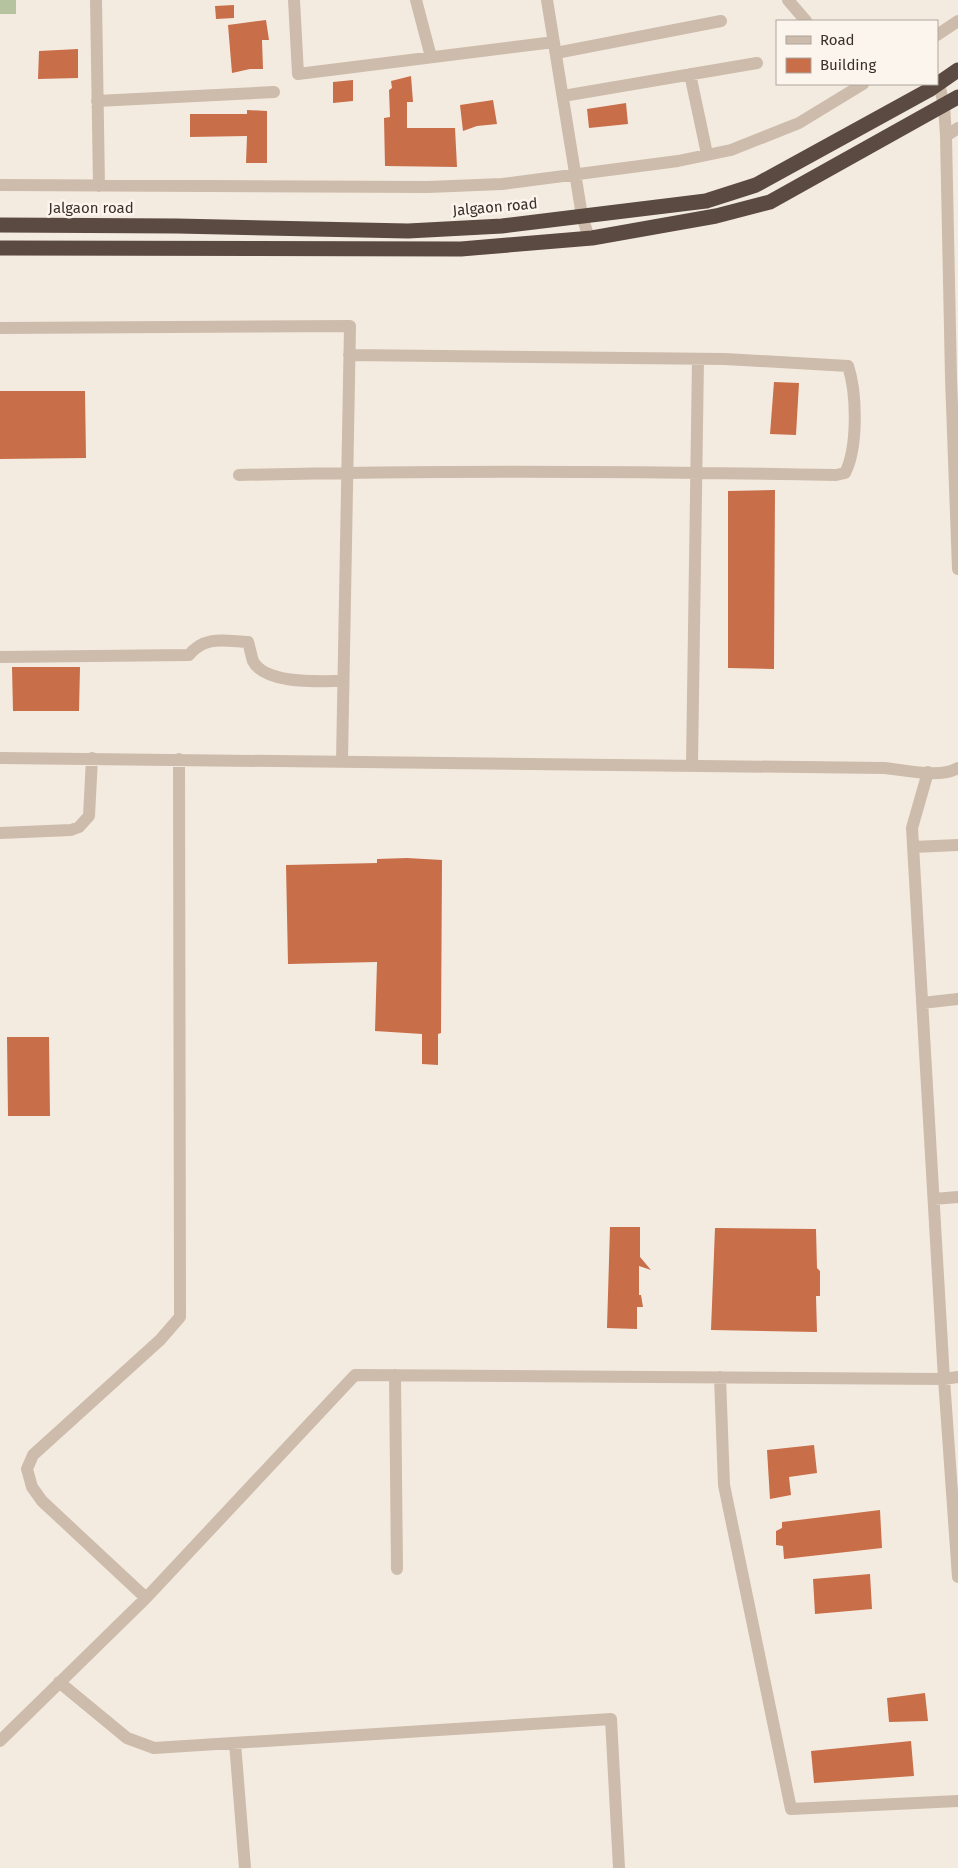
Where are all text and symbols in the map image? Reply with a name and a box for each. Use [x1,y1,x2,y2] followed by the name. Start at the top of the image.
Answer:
[776,20,938,85] legend
[820,31,855,49] text: Road
[820,56,876,74] text: Building
[452,194,538,220] street label: Jalgaon road
[48,199,134,217] street label: Jalgaon road

